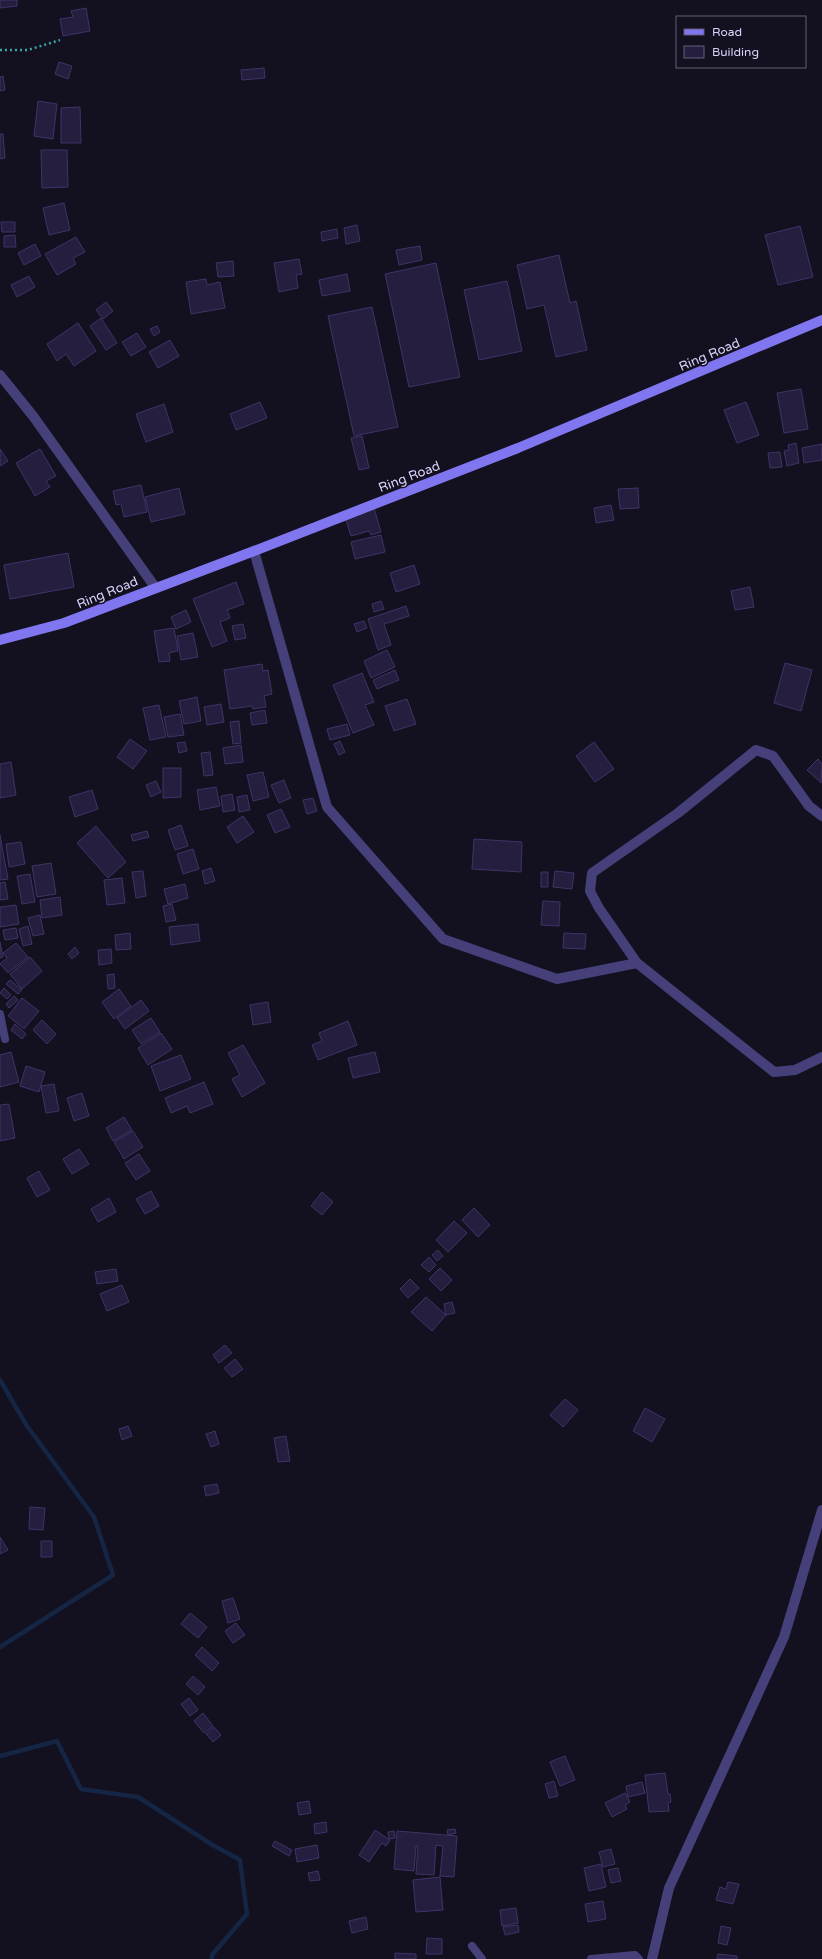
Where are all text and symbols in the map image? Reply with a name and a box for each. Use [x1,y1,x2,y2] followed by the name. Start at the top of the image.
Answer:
[676,16,806,68] legend
[712,25,742,39] text: Road
[712,45,759,59] text: Building
[676,335,742,375] street label: Ring Road
[376,458,442,496] street label: Ring Road
[74,573,140,612] street label: Ring Road

